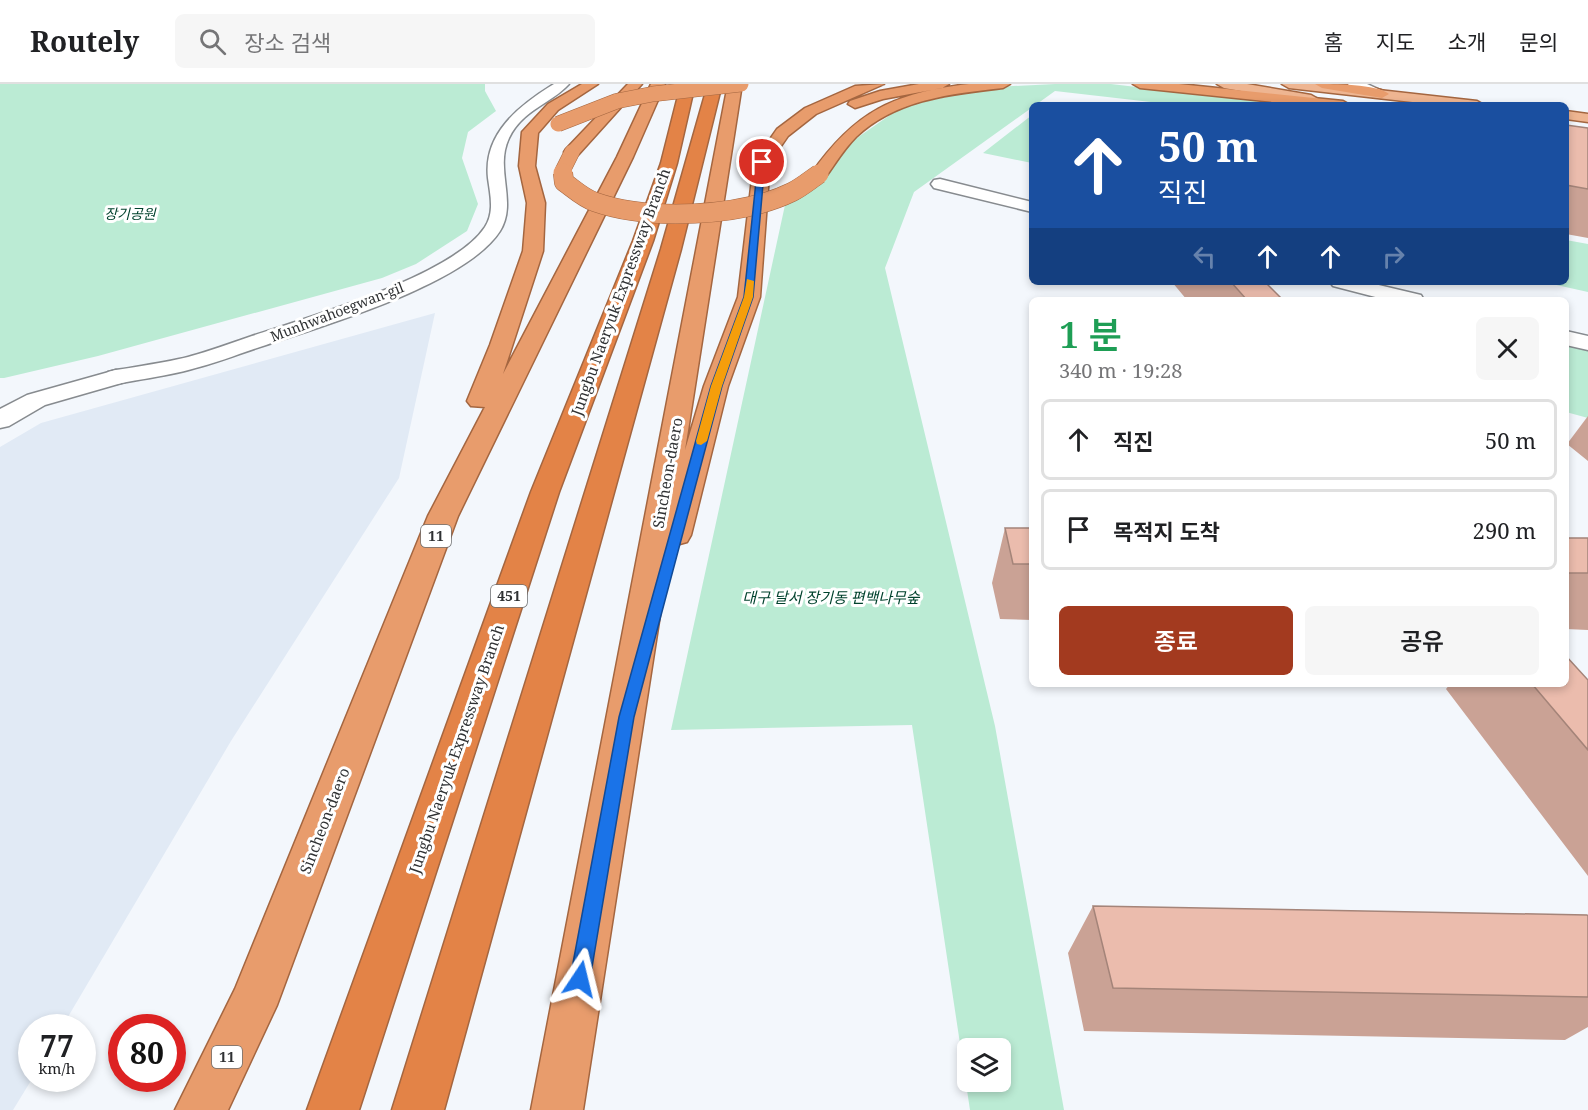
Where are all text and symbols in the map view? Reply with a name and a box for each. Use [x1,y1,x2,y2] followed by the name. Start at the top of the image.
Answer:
[175,14,595,68] search box
[30,22,139,60] text: Routely
[196,25,229,58] icon: search
[244,27,331,57] text: 장소 검색
[1324,28,1343,56] text: 홈
[1376,28,1415,56] text: 지도
[1448,28,1486,56] text: 소개
[1519,28,1558,56] text: 문의
[1158,117,1258,174] text: 50 m
[1059,126,1137,204] icon: ahead
[736,136,787,187] pin
[745,145,778,178] icon: arrive
[566,165,674,419] street label: Jungbu Naeryuk Expressway Branch
[1158,173,1208,210] text: 직진
[104,204,157,223] park label: 장기공원
[1188,240,1221,273] icon: left
[1251,240,1284,273] icon: ahead
[1314,240,1347,273] icon: ahead
[1377,240,1410,273] icon: right
[267,277,407,346] street label: Munhwahoegwan-gil
[1059,310,1122,359] text: 1 분
[1476,317,1539,380] button: close
[1059,357,1182,384] text: 340 m · 19:28
[647,416,687,530] street label: Sincheon-daero
[1062,423,1095,456] icon: ahead
[1485,425,1536,455] text: 50 m
[1113,426,1153,456] text: 직진
[1062,513,1095,546] icon: arrive
[1473,515,1536,545] text: 290 m
[1113,516,1220,546] text: 목적지 도착
[421,525,451,547] road number: 11
[491,585,527,607] road number: 451
[742,587,921,607] park label: 대구 달서 장기동 편백나무숲
[1059,606,1293,675] button: 종료
[1305,606,1539,675] button: 공유
[404,621,508,877] street label: Jungbu Naeryuk Expressway Branch
[295,765,353,876] street label: Sincheon-daero
[548,947,612,1011] position arrow
[108,1014,186,1092] speed limit sign: 80
[40,1025,74,1066] text: 77
[957,1038,1011,1092] map controls
[957,1038,1011,1092] button: layers
[212,1046,242,1068] road number: 11
[39,1058,75,1078] text: km/h

